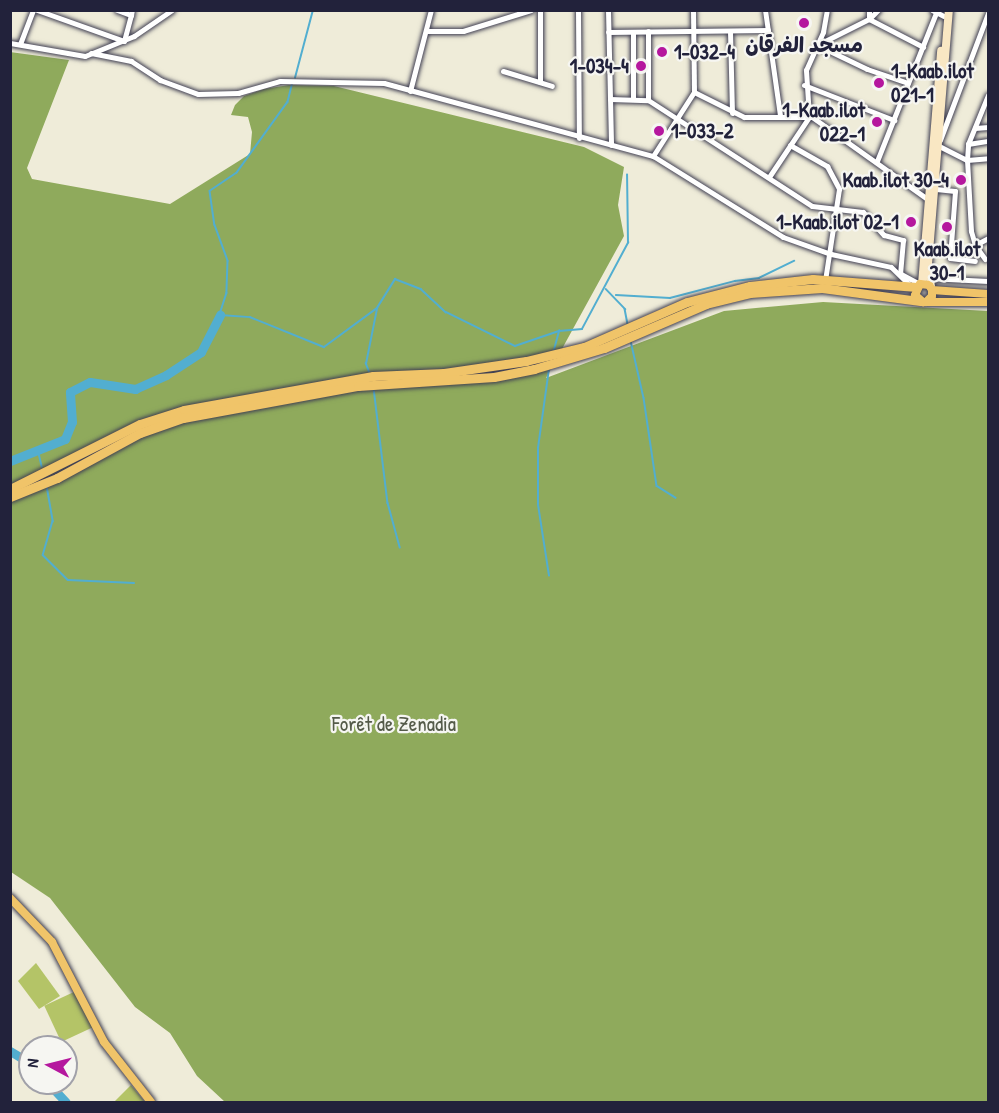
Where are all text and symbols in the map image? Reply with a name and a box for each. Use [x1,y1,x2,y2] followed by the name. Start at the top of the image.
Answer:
[797,16,811,30] marker: مسجد الفرقان
[745,32,863,58] place label: مسجد الفرقان
[674,39,735,65] place label: 1-032-4
[655,45,669,59] marker: 1-032-4
[570,53,629,79] place label: 1-034-4
[891,58,974,108] place label: 1-Kaab.ilot 021-1
[634,59,648,73] marker: 1-034-4
[872,76,886,90] marker: 1-Kaab.ilot 021-1
[782,97,865,147] place label: 1-Kaab.ilot 022-1
[870,115,884,129] marker: 1-Kaab.ilot 022-1
[671,118,734,144] place label: 1-033-2
[652,124,666,138] marker: 1-033-2
[842,167,949,193] place label: Kaab.ilot 30-4
[954,173,968,187] marker: Kaab.ilot 30-4
[776,209,899,235] place label: 1-Kaab.ilot 02-1
[904,215,918,229] marker: 1-Kaab.ilot 02-1
[940,220,954,234] marker: Kaab.ilot 30-1
[914,236,980,286] place label: Kaab.ilot 30-1
[332,711,456,737] park label: Forêt de Zenadia
[18,1035,78,1095] north arrow
[21,1057,44,1069] text: N

